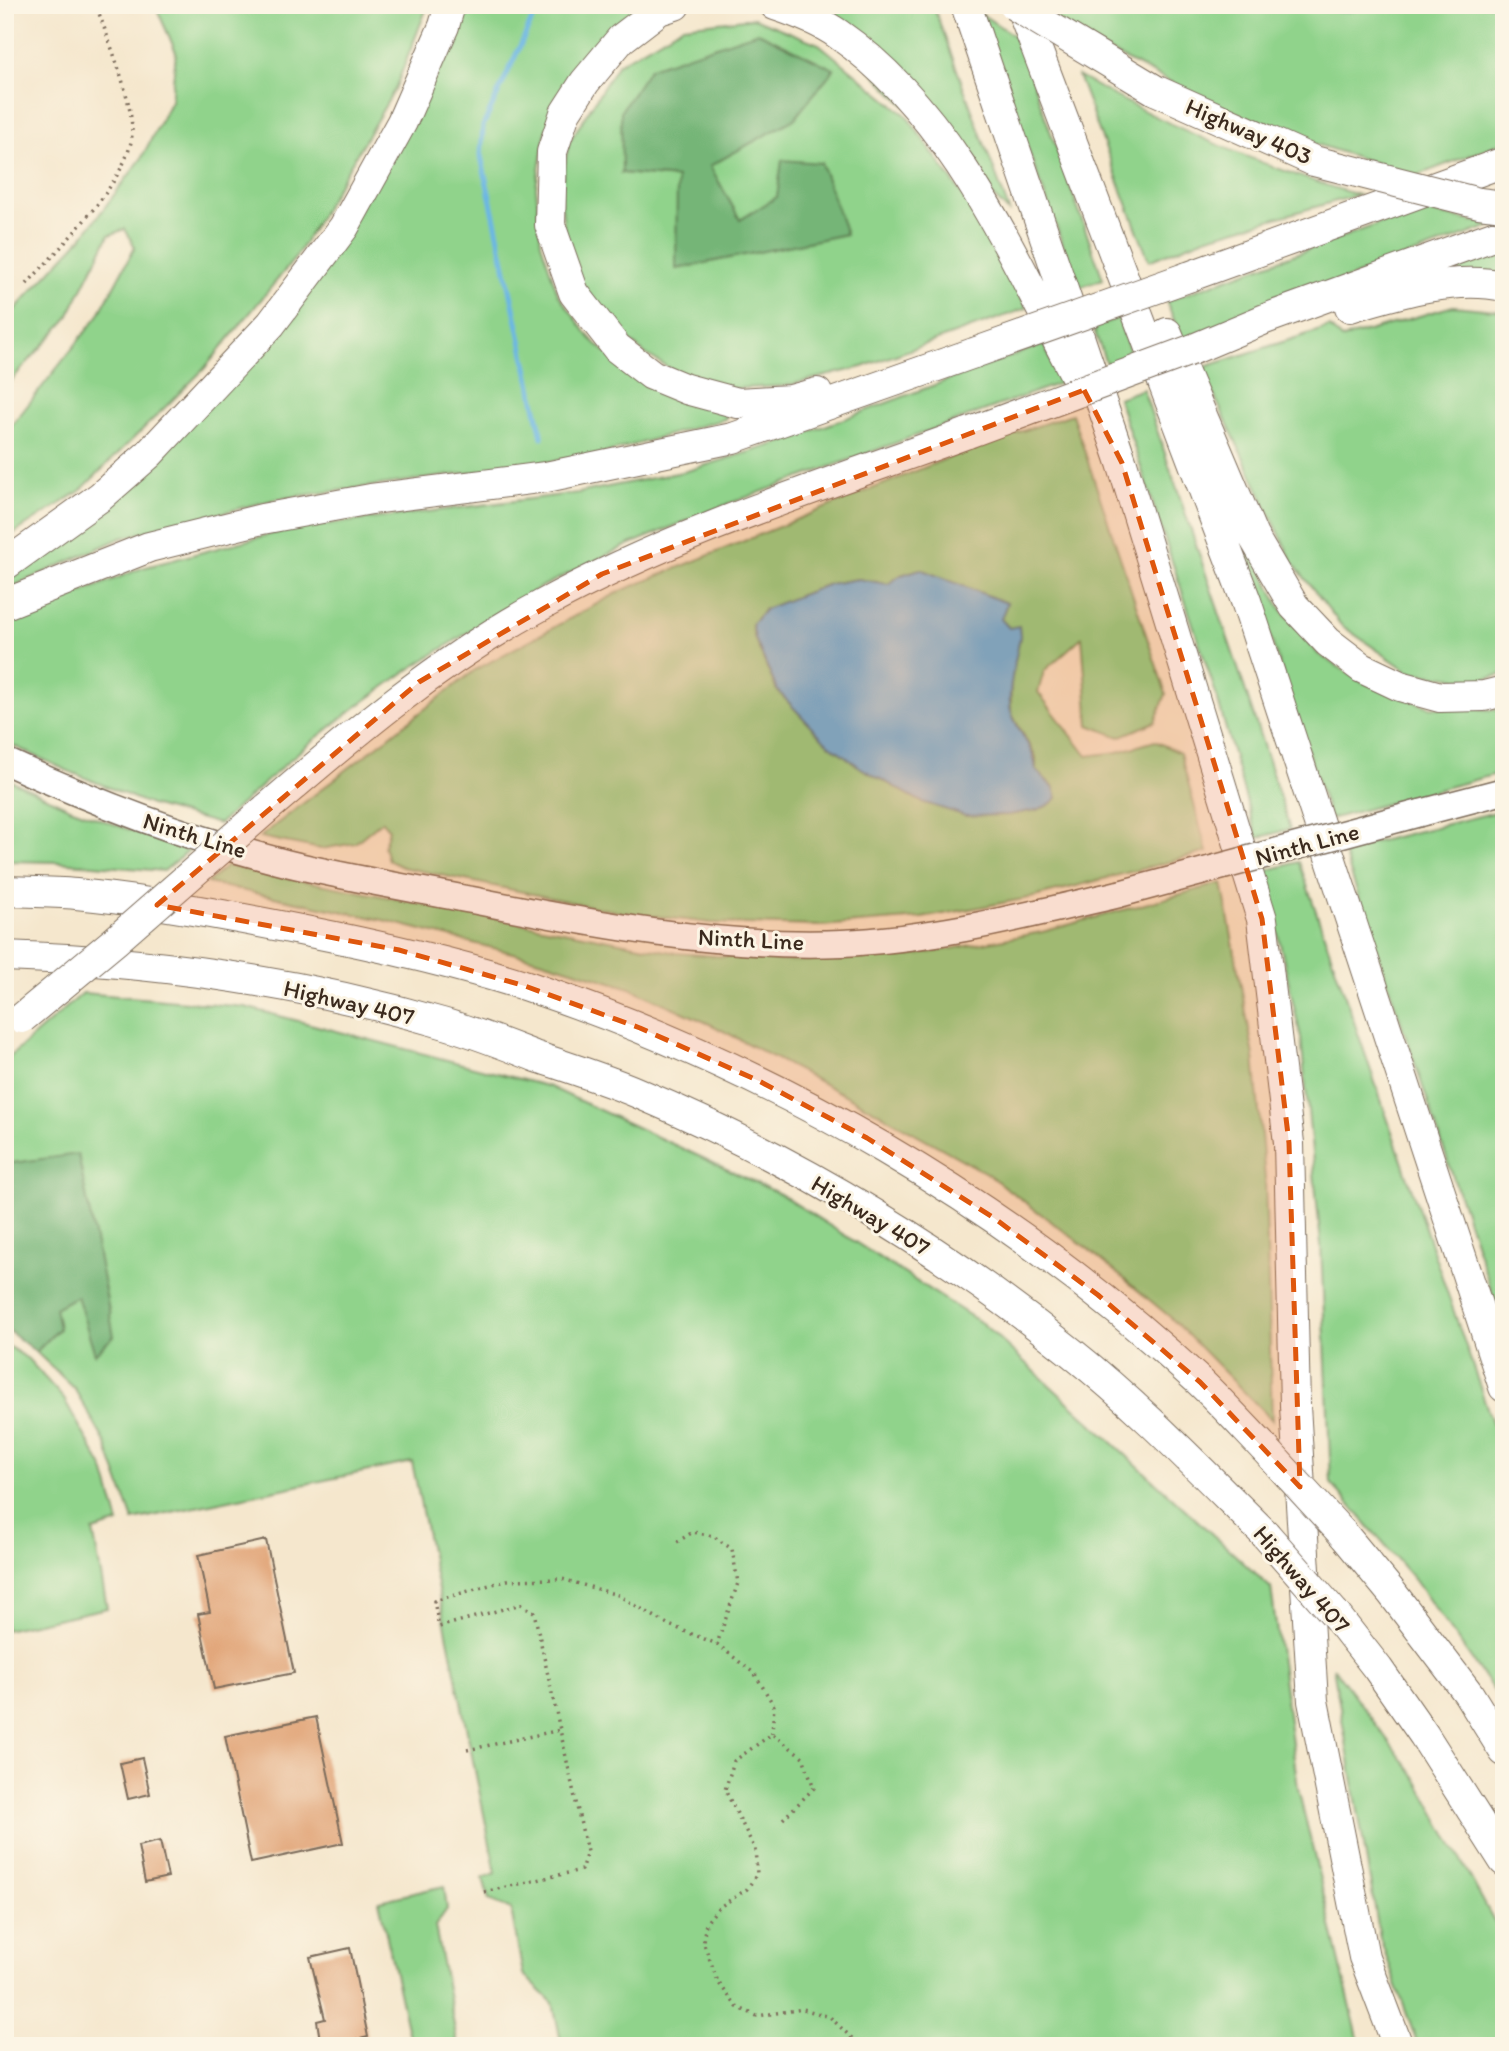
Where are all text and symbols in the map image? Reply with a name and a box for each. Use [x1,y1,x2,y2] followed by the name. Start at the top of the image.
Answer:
[1181,91,1317,171] street label: Highway 403
[140,806,250,864] street label: Ninth Line
[1252,816,1362,872] street label: Ninth Line
[697,922,805,956] street label: Ninth Line
[281,973,417,1031] street label: Highway 407
[806,1168,936,1262] street label: Highway 407
[1247,1519,1357,1639] street label: Highway 407

